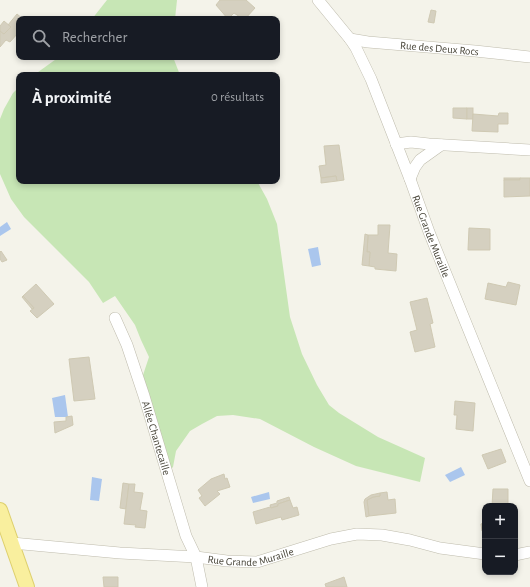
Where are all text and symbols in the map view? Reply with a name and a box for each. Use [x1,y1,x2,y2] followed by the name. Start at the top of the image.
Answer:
[16,16,280,60] search box
[30,27,52,49] icon: search
[62,30,127,45] text: Rechercher
[400,39,479,57] street label: Rue des Deux Rocs
[32,89,112,106] text: À proximité
[211,91,264,104] text: 0 résultats
[411,193,452,279] street label: Rue Grande Muraille
[140,400,173,476] street label: Allée Chantecaille
[482,503,518,575] map controls
[482,503,518,539] button: +
[482,539,518,575] button: −
[207,546,295,568] street label: Rue Grande Muraille

